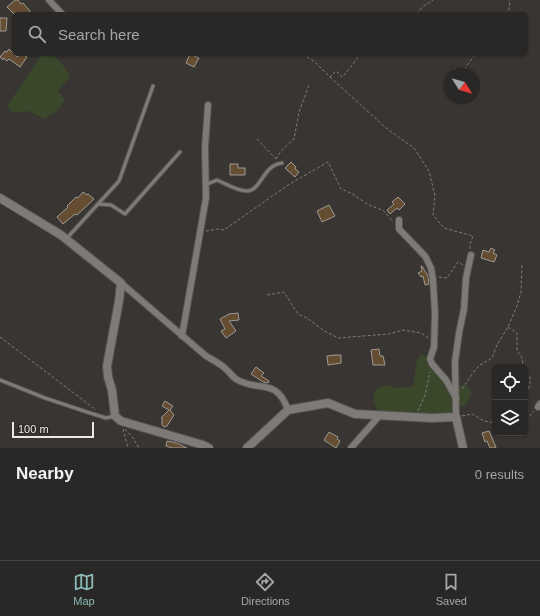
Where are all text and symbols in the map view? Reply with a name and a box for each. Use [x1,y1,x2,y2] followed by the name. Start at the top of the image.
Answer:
[12,12,528,56] search box
[26,23,48,45] icon: search
[58,26,140,43] text: Search here
[444,68,480,104] north arrow
[492,364,528,436] map controls
[492,364,528,400] button: locate
[492,400,528,436] button: layers
[12,420,94,439] scale bar
[18,423,49,435] text: 100 m
[16,464,74,483] text: Nearby
[475,467,524,482] text: 0 results
[73,571,95,607] tab: Map
[241,571,290,607] tab: Directions
[436,571,467,607] tab: Saved

